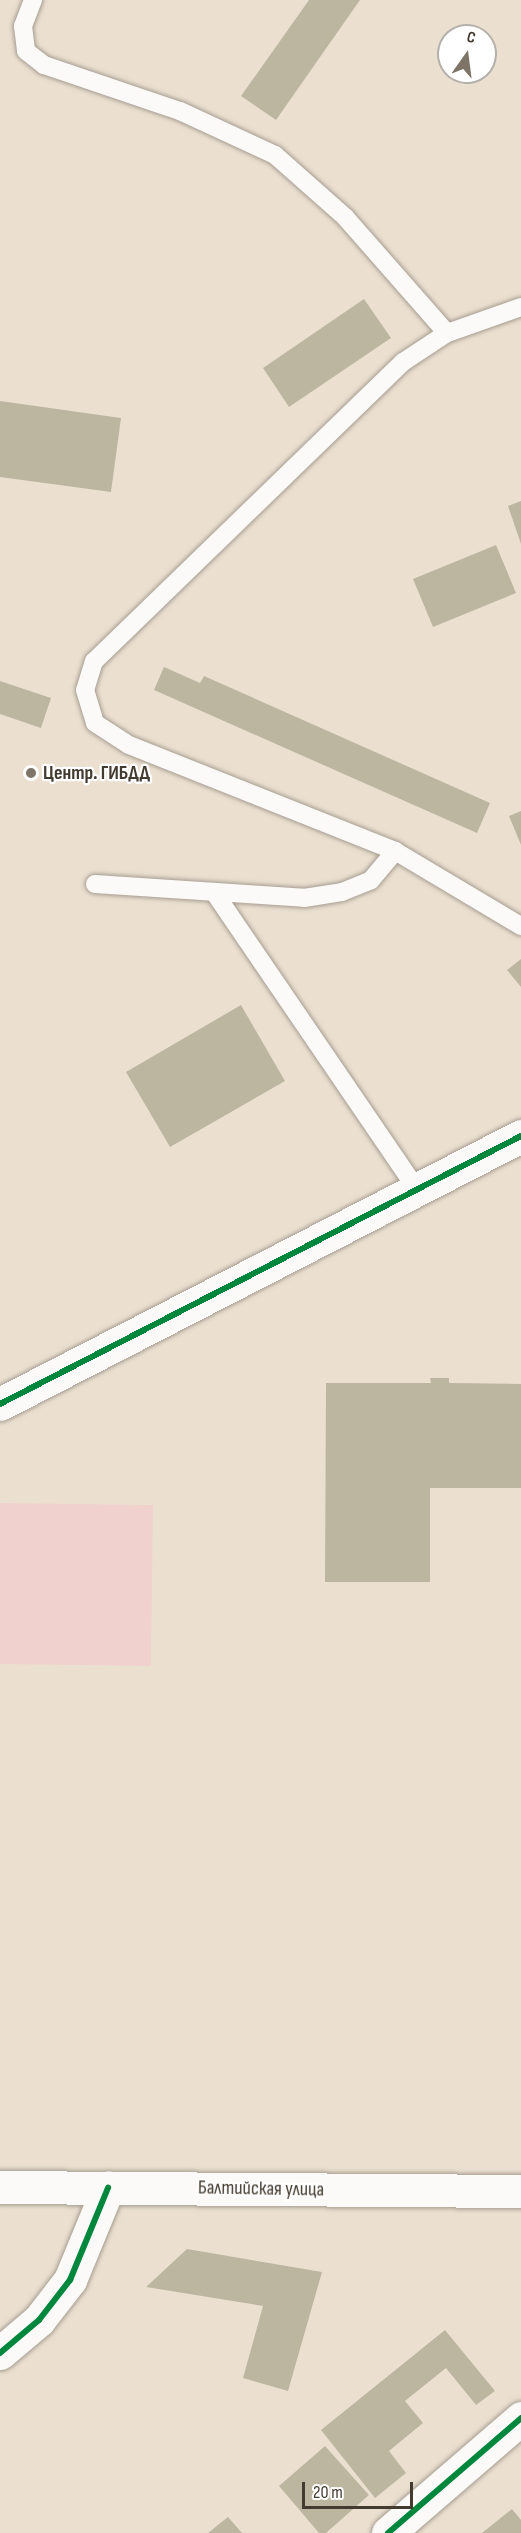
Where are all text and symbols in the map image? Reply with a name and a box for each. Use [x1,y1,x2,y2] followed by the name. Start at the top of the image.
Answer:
[437,24,497,84] north arrow
[465,28,477,48] text: С
[43,761,150,785] place label: Центр. ГИБДД
[24,766,38,780] marker: Центр. ГИБДД
[198,2176,324,2202] street label: Балтийская улица
[305,2470,416,2508] scale bar
[313,2482,343,2503] text: 20 m

